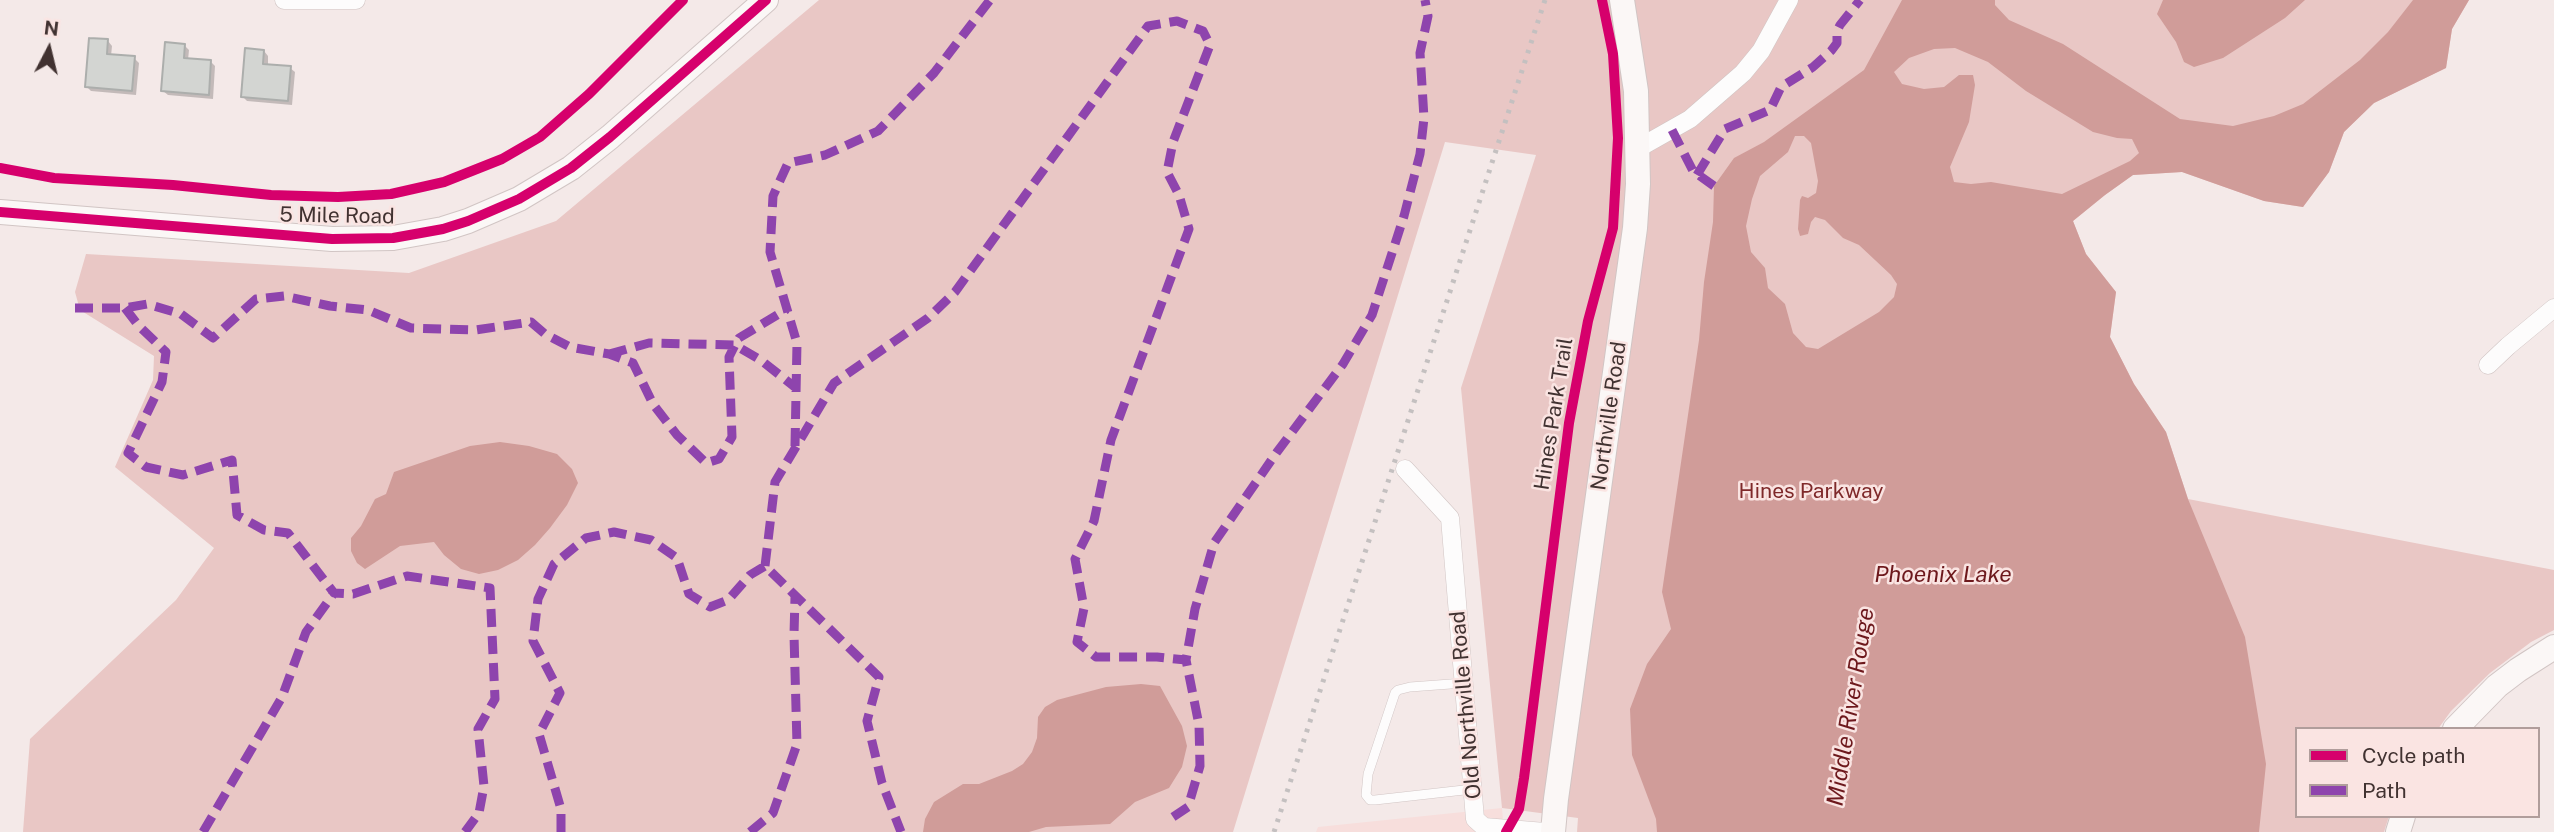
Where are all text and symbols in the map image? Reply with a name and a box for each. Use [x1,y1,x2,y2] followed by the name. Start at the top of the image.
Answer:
[14,14,84,84] north arrow
[43,16,60,40] text: N
[279,202,395,230] street label: 5 Mile Road
[1530,336,1578,492] street label: Hines Park Trail
[1586,340,1632,492] street label: Northville Road
[1739,479,1883,505] park label: Hines Parkway
[1874,561,2012,589] water label: Phoenix Lake
[1822,606,1880,808] water label: Middle River Rouge
[1445,610,1487,800] street label: Old Northville Road
[2295,727,2540,818] legend
[2362,743,2465,768] text: Cycle path
[2362,778,2407,803] text: Path

